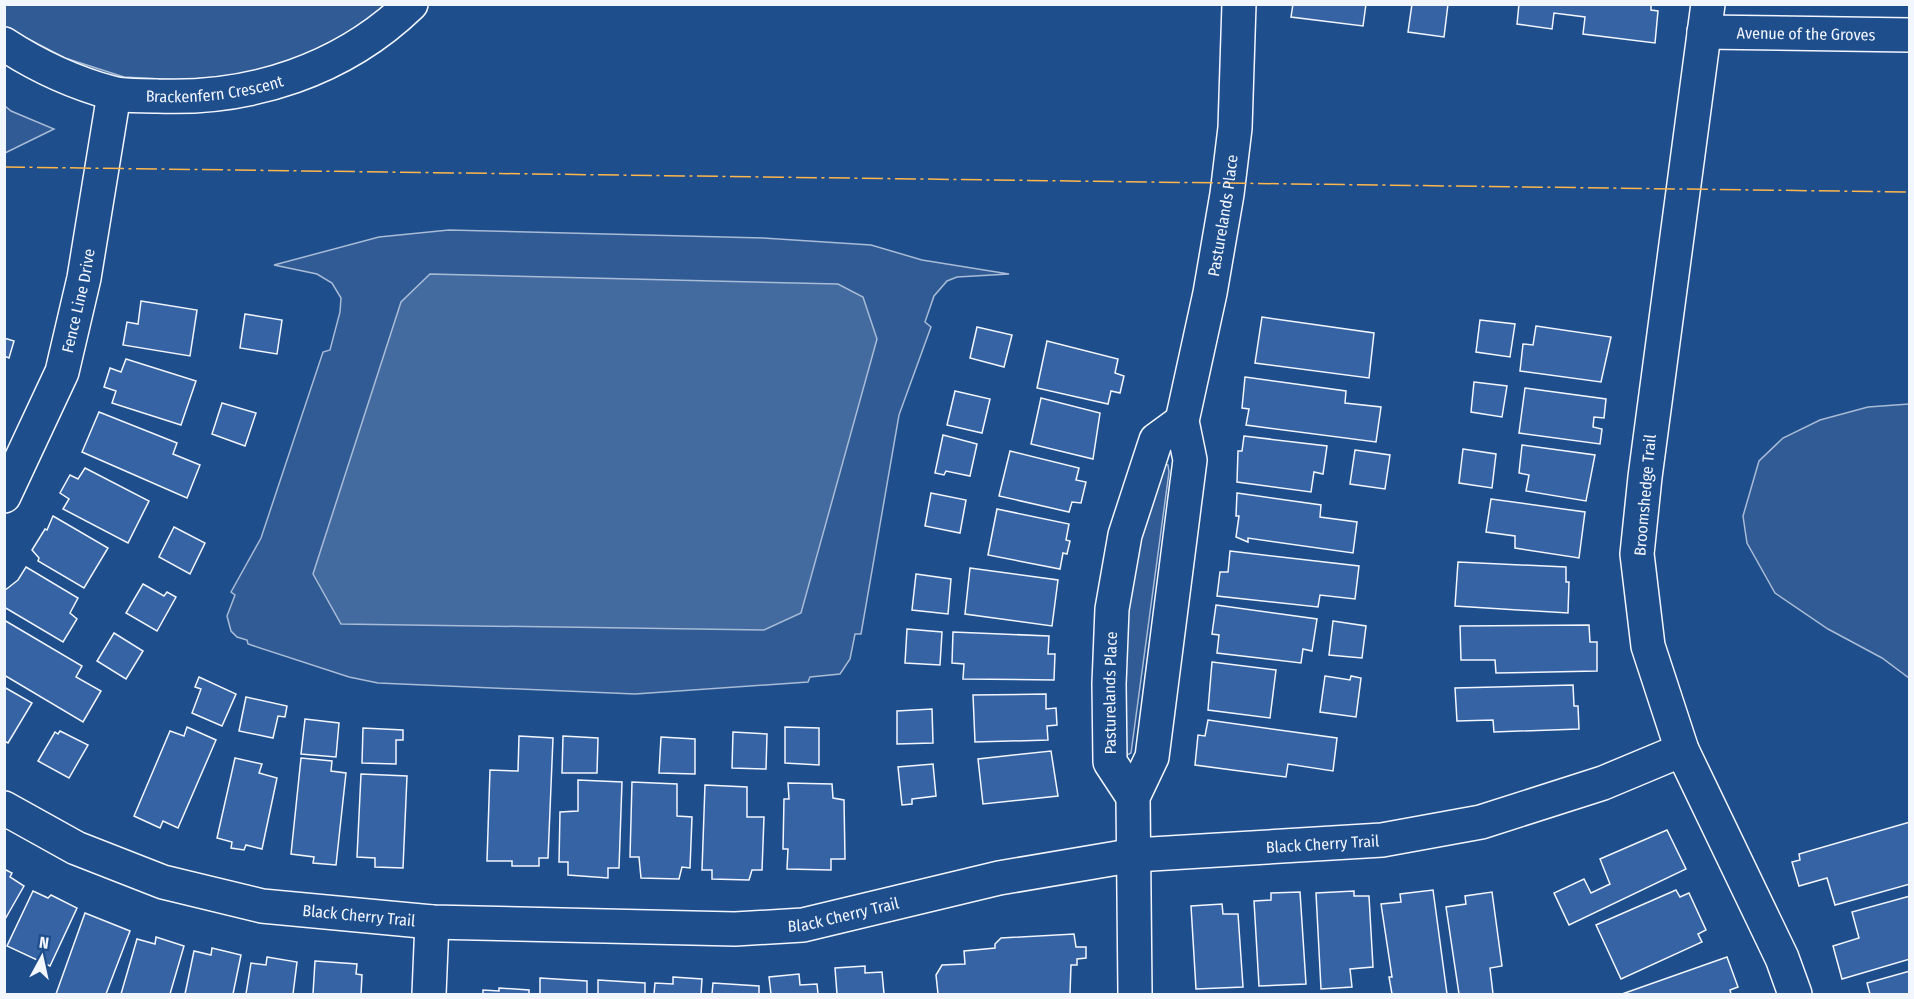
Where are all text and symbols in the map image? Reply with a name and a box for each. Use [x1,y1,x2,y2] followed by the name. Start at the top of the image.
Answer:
[1736,23,1876,44] street label: Avenue of the Groves
[146,71,286,106] street label: Brackenfern Crescent
[1203,154,1241,278] street label: Pasturelands Place
[57,247,98,355] street label: Fence Line Drive
[1630,433,1660,557] street label: Broomshedge Trail
[1099,631,1121,755] street label: Pasturelands Place
[1265,831,1380,857] street label: Black Cherry Trail
[787,893,901,935] street label: Black Cherry Trail
[302,900,416,930] street label: Black Cherry Trail
[12,927,72,987] north arrow
[38,933,50,953] text: N

